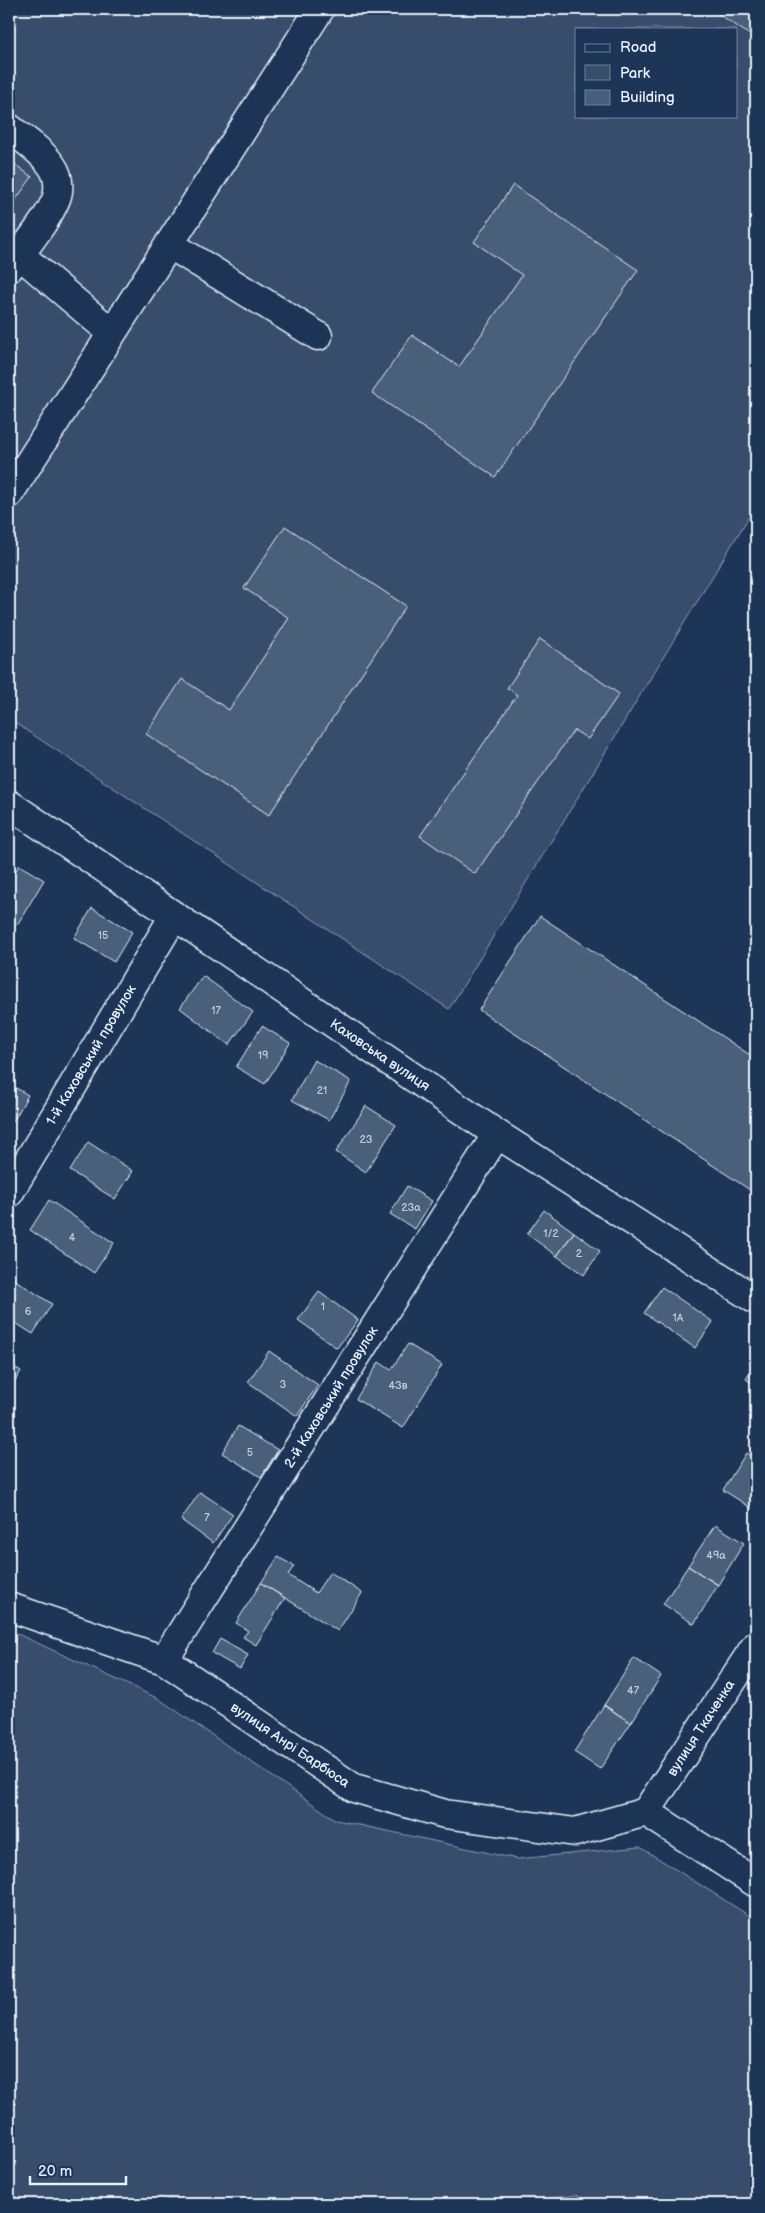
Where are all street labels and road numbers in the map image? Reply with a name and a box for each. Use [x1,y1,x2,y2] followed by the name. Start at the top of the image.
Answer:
[42,981,140,1128] street label: 1-й Каховський провулок
[327,1015,433,1095] street label: Каховська вулиця
[280,1323,382,1471] street label: 2-й Каховський провулок
[664,1676,739,1779] street label: вулиця Ткаченка
[227,1699,353,1792] street label: вулиця Анрі Барбюса

